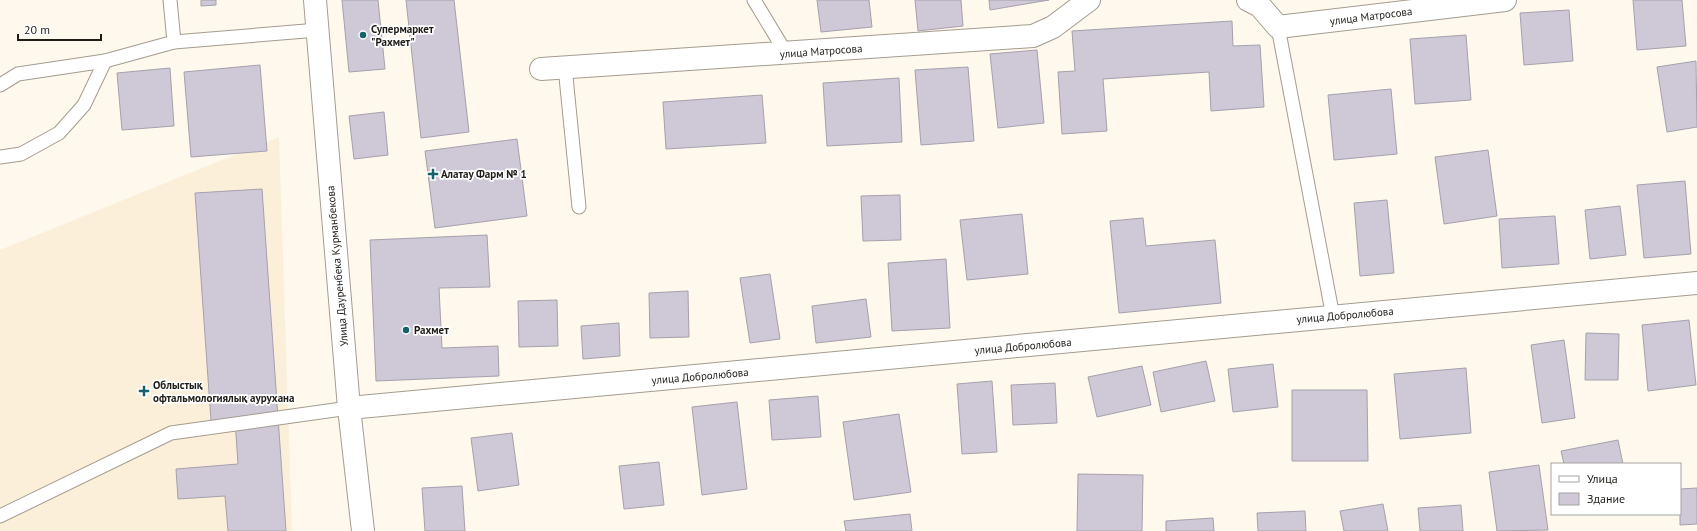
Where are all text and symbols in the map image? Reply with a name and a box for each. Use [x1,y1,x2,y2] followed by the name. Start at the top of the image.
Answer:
[1329,4,1413,28] street label: улица Матросова
[18,16,101,42] scale bar
[24,22,50,37] text: 20 m
[371,22,434,49] place label: Супермаркет "Рахмет"
[358,30,368,40] marker: Супермаркет "Рахмет"
[779,41,863,61] street label: улица Матросова
[441,167,527,181] place label: Алатау Фарм № 1
[428,169,438,179] marker: Алатау Фарм № 1
[323,185,351,347] street label: Улица Дауренбека Курманбекова
[1296,304,1394,326] street label: улица Добролюбова
[414,323,449,337] place label: Рахмет
[401,325,411,335] marker: Рахмет
[974,335,1072,357] street label: улица Добролюбова
[651,365,749,387] street label: улица Добролюбова
[153,378,294,405] place label: Облыстық офтальмологиялық аурухана
[138,385,150,397] marker: Облыстық офтальмологиялық аурухана
[1551,463,1681,515] legend
[1587,471,1618,486] text: Улица
[1587,491,1625,506] text: Здание

